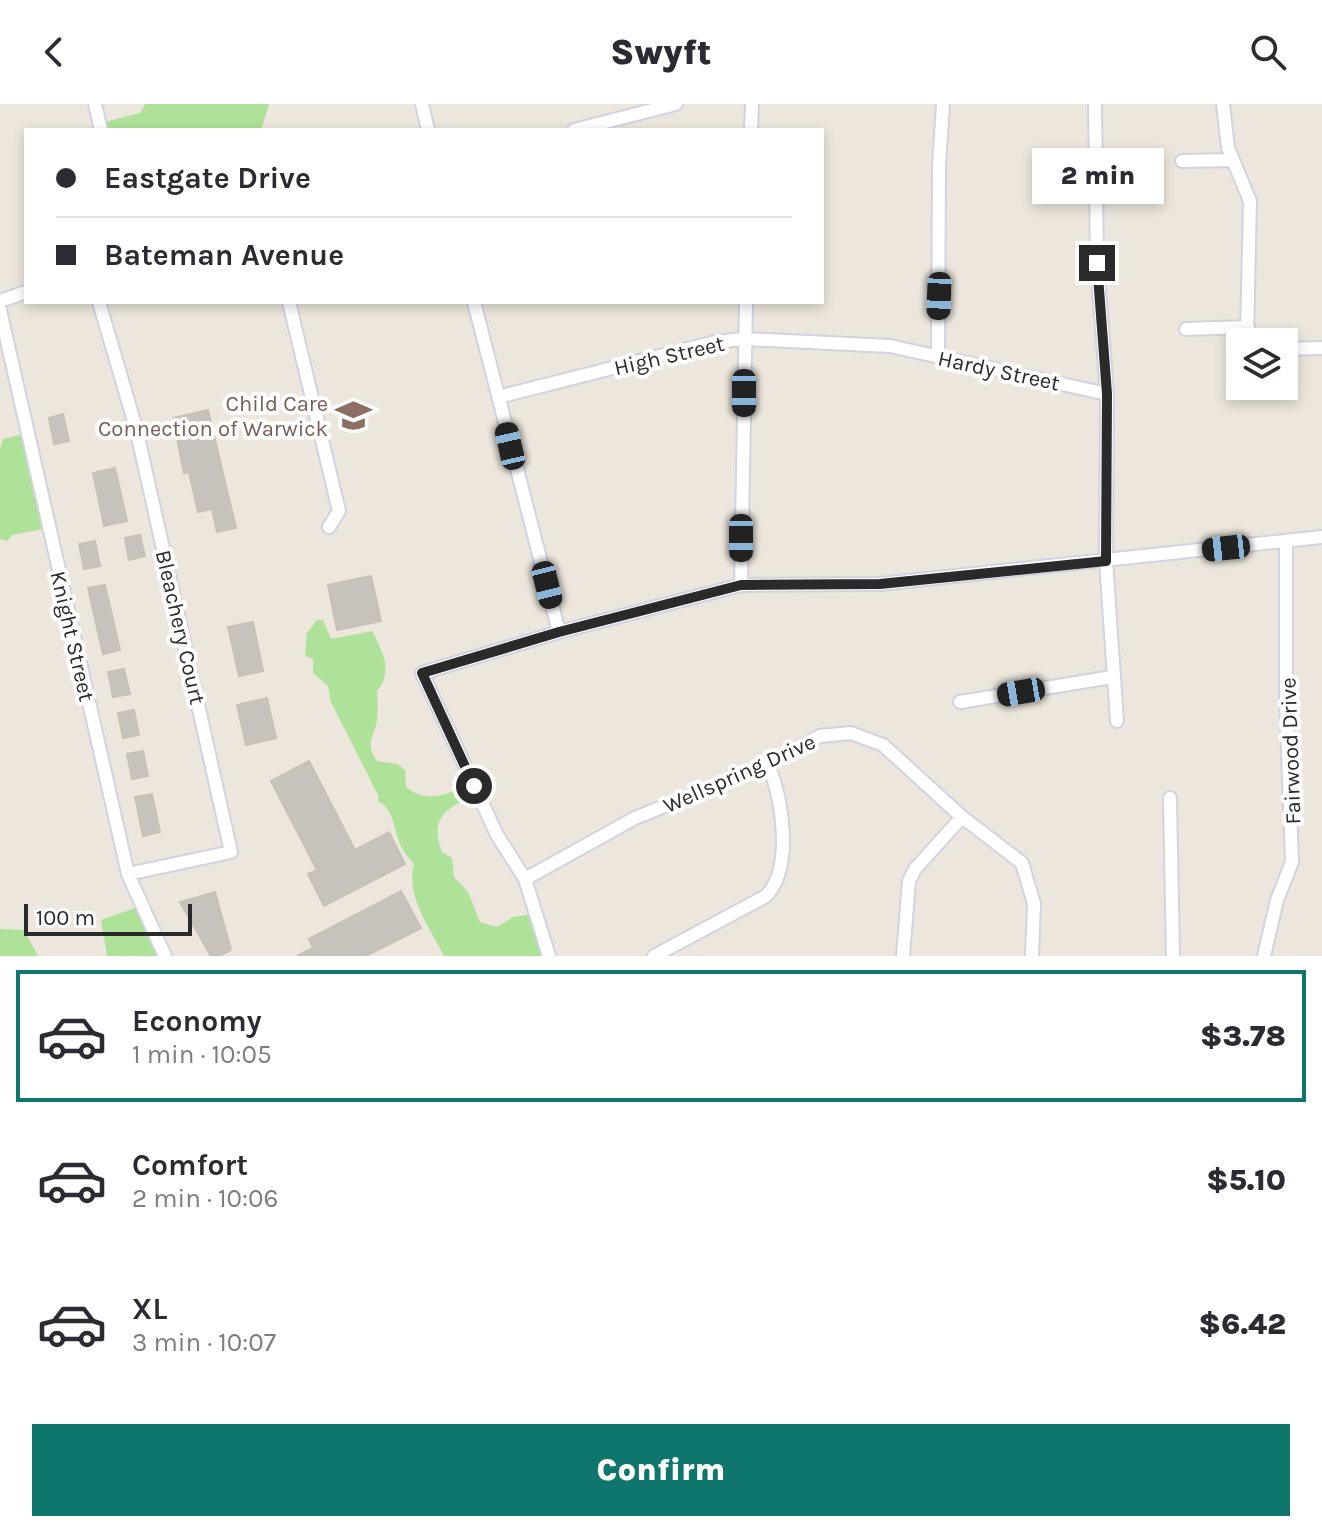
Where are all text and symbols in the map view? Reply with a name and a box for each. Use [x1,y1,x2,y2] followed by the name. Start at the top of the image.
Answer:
[32,30,76,74] icon: back
[1246,30,1290,74] icon: search
[610,31,712,73] text: Swyft
[1031,147,1163,203] callout: 2 min
[104,160,311,196] text: Eastgate Drive
[1061,160,1135,191] text: 2 min
[104,237,344,273] text: Bateman Avenue
[1079,245,1115,281] route end
[926,272,952,320] car
[1226,328,1298,400] map controls
[1226,328,1298,400] button: layers
[611,331,727,381] street label: High Street
[936,345,1062,397] street label: Hardy Street
[732,369,756,417] car
[98,391,328,442] place label: Child Care Connection of Warwick
[335,397,373,435] school or university icon: Child Care Connection of Warwick
[493,420,527,472] car
[729,514,753,562] car
[1201,534,1251,562] car
[150,548,210,707] street label: Bleachery Court
[530,559,564,611] car
[44,569,100,704] street label: Knight Street
[995,676,1047,708] car
[1275,677,1307,825] street label: Fairwood Drive
[659,729,820,819] street label: Wellspring Drive
[456,768,492,804] route start
[24,900,192,936] scale bar
[36,905,95,931] text: 100 m
[36,1000,108,1072] icon: car
[132,1003,262,1039] text: Economy
[1200,1018,1286,1054] text: $3.78
[132,1039,272,1070] text: 1 min · 10:05
[36,1144,108,1216] icon: car
[132,1147,248,1183] text: Comfort
[1206,1162,1286,1198] text: $5.10
[132,1183,278,1214] text: 2 min · 10:06
[36,1288,108,1360] icon: car
[132,1291,167,1327] text: XL
[1199,1306,1286,1342] text: $6.42
[132,1327,276,1358] text: 3 min · 10:07
[32,1424,1290,1516] button: Confirm

